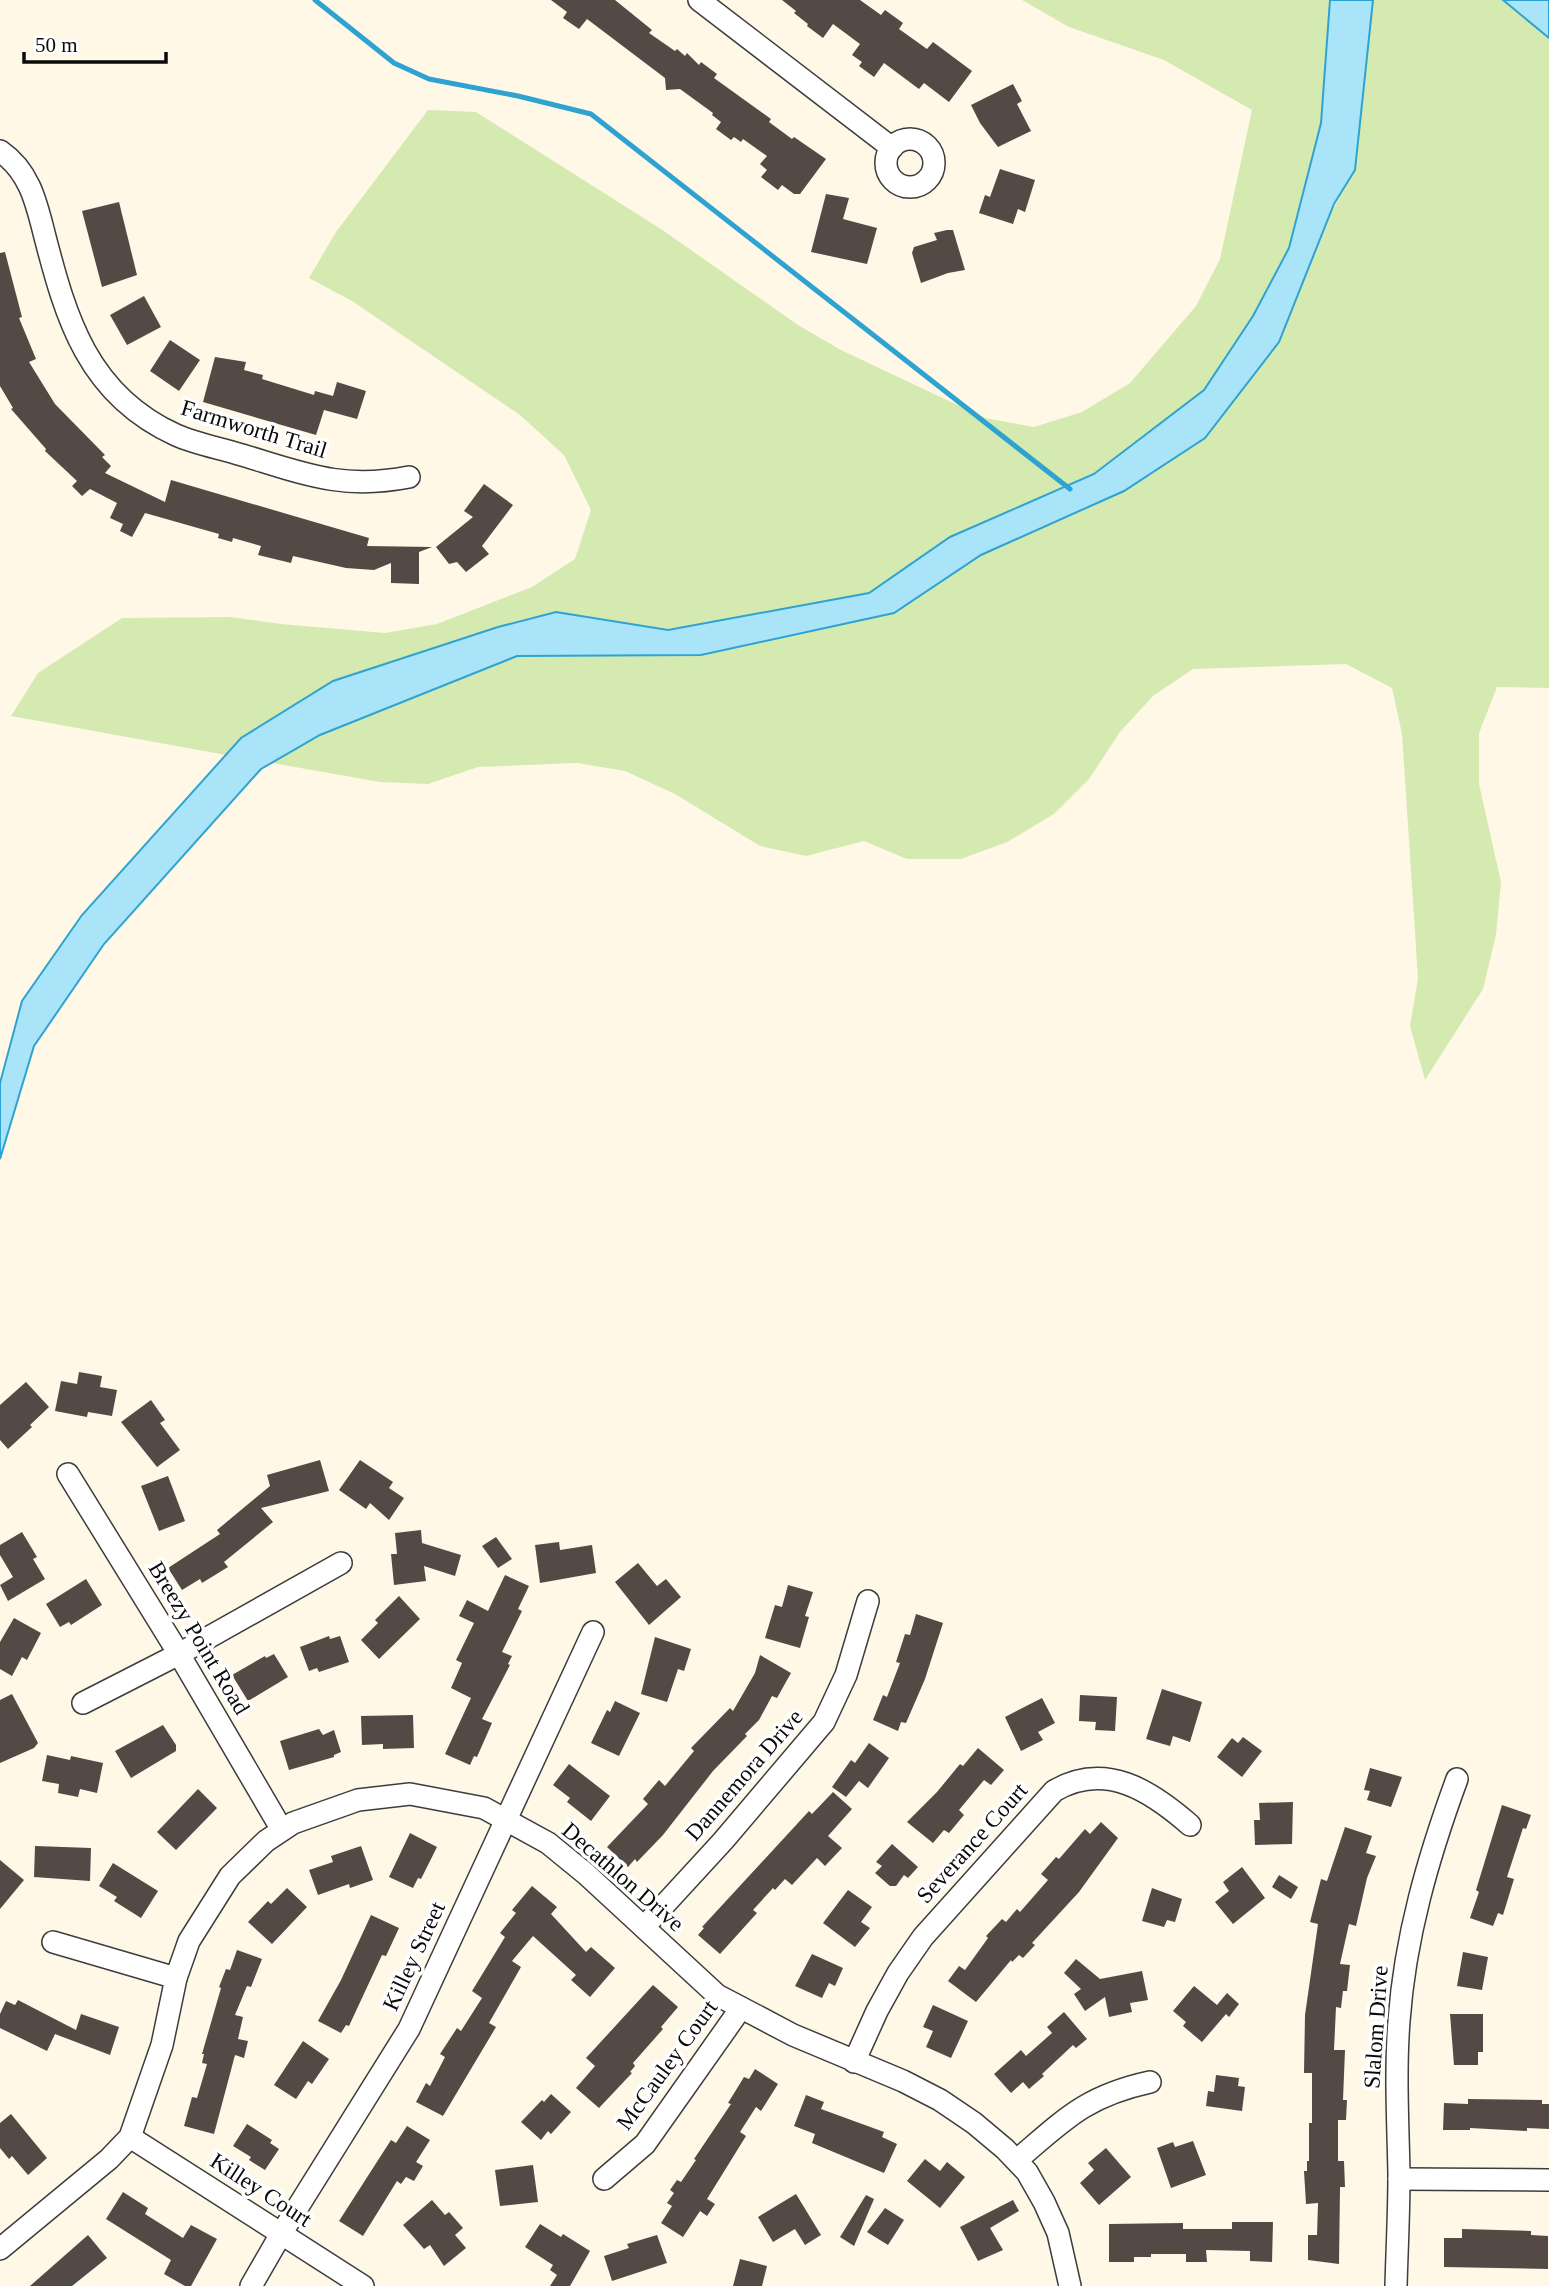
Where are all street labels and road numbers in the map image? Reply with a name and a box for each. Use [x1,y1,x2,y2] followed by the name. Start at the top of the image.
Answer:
[178,395,330,463] street label: Farmworth Trail
[144,1557,255,1719] street label: Breezy Point Road
[680,1704,808,1846] street label: Dannemora Drive
[912,1777,1033,1908] street label: Severance Court
[557,1817,689,1937] street label: Decathlon Drive
[378,1897,450,2014] street label: Killey Street
[1359,1965,1393,2089] street label: Slalom Drive
[612,1995,723,2135] street label: McCauley Court
[206,2148,317,2232] street label: Killey Court

